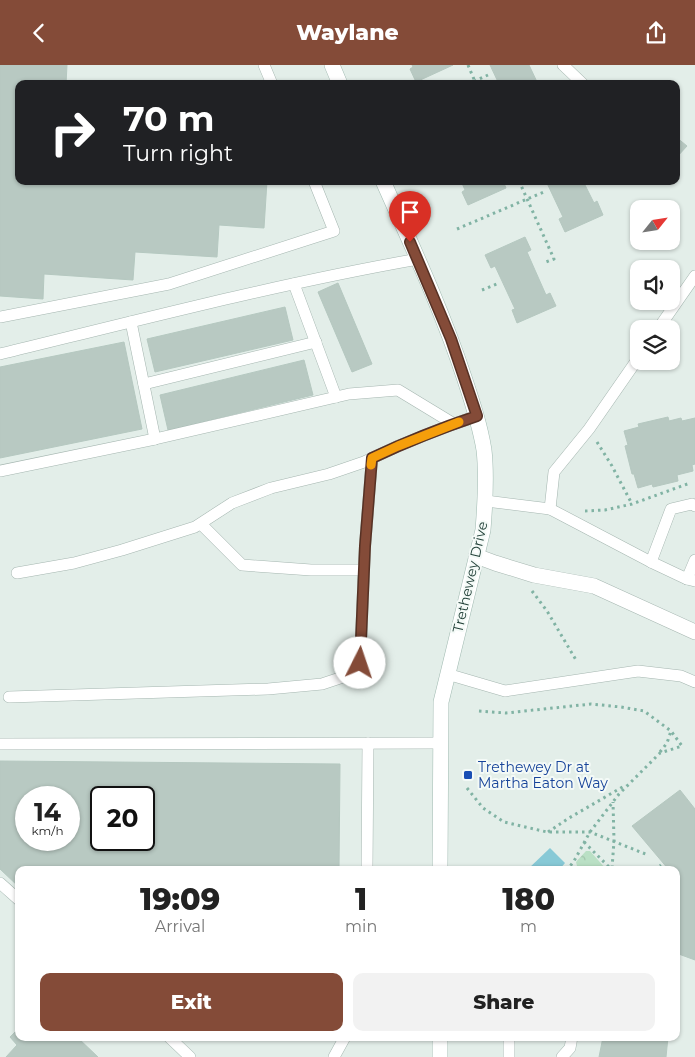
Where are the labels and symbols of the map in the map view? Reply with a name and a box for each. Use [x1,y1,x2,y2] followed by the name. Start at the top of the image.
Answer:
[389,191,431,242] pin
[630,200,680,250] north arrow
[448,520,492,634] street label: Trethewey Drive
[333,636,385,688] position arrow
[478,758,608,792] place label: Trethewey Dr at Martha Eaton Way
[462,769,474,781] marker: Trethewey Dr at Martha Eaton Way
[90,786,155,851] speed limit sign: 20

